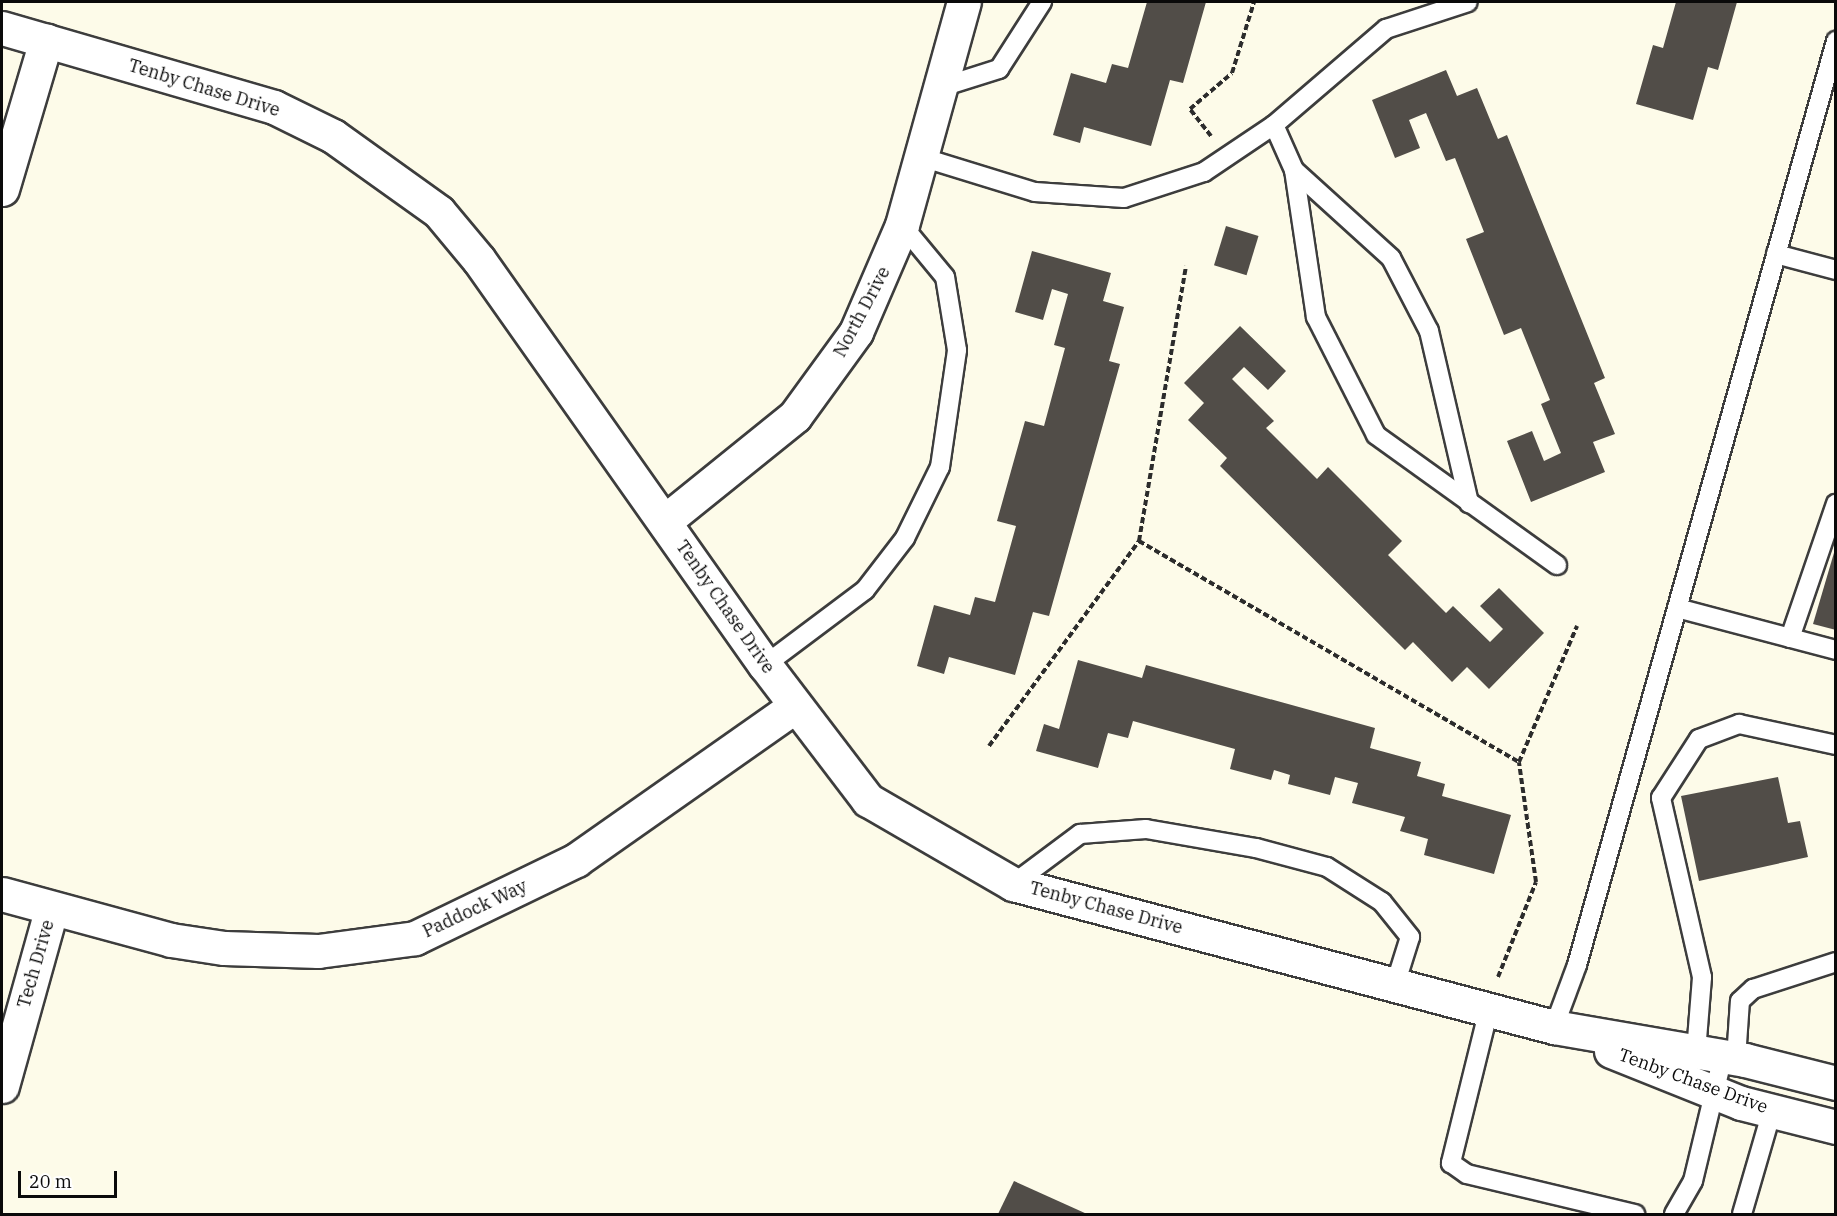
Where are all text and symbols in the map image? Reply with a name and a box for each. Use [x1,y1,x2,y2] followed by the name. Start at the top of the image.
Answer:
[126,55,282,121] street label: Tenby Chase Drive
[829,263,895,361] street label: North Drive
[671,536,779,678] street label: Tenby Chase Drive
[419,875,531,943] street label: Paddock Way
[1027,877,1185,939] street label: Tenby Chase Drive
[13,917,59,1011] street label: Tech Drive
[1615,1044,1771,1118] street label: Tenby Chase Drive
[21,1159,120,1197] scale bar
[29,1170,72,1193] text: 20 m

